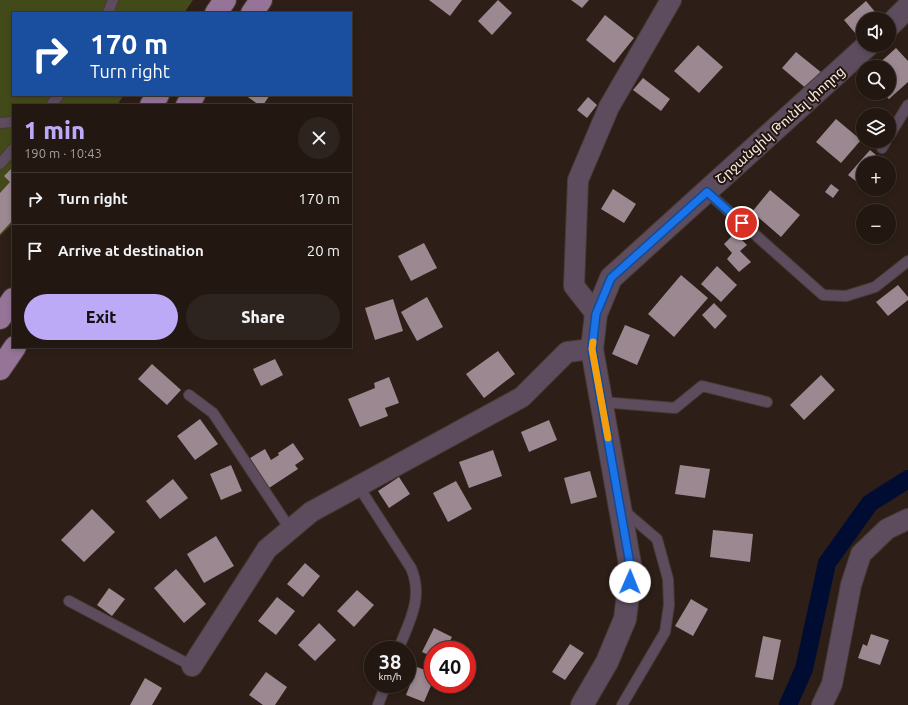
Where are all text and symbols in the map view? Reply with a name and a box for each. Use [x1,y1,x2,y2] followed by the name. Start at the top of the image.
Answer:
[856,12,896,244] map controls
[856,12,896,52] button: sound
[24,28,76,80] icon: right
[90,28,168,59] text: 170 m
[856,60,896,100] button: search
[90,61,170,81] text: Turn right
[712,63,848,187] street label: Շրջանցիկ Թունել փողոց
[856,108,896,148] button: layers
[24,117,85,144] text: 1 min
[298,117,340,159] button: close
[24,146,102,160] text: 190 m · 10:43
[856,156,896,196] button: +
[24,188,46,210] icon: right
[58,190,128,207] text: Turn right
[298,190,340,207] text: 170 m
[856,204,896,244] button: −
[725,206,759,240] pin
[731,212,753,234] icon: arrive
[24,240,46,262] icon: arrive
[58,242,204,259] text: Arrive at destination
[307,242,340,259] text: 20 m
[24,294,178,340] button: Exit
[186,294,340,340] button: Share
[609,561,651,603] position arrow
[424,641,476,693] speed limit sign: 40
[379,650,401,673] text: 38
[378,671,402,682] text: km/h

